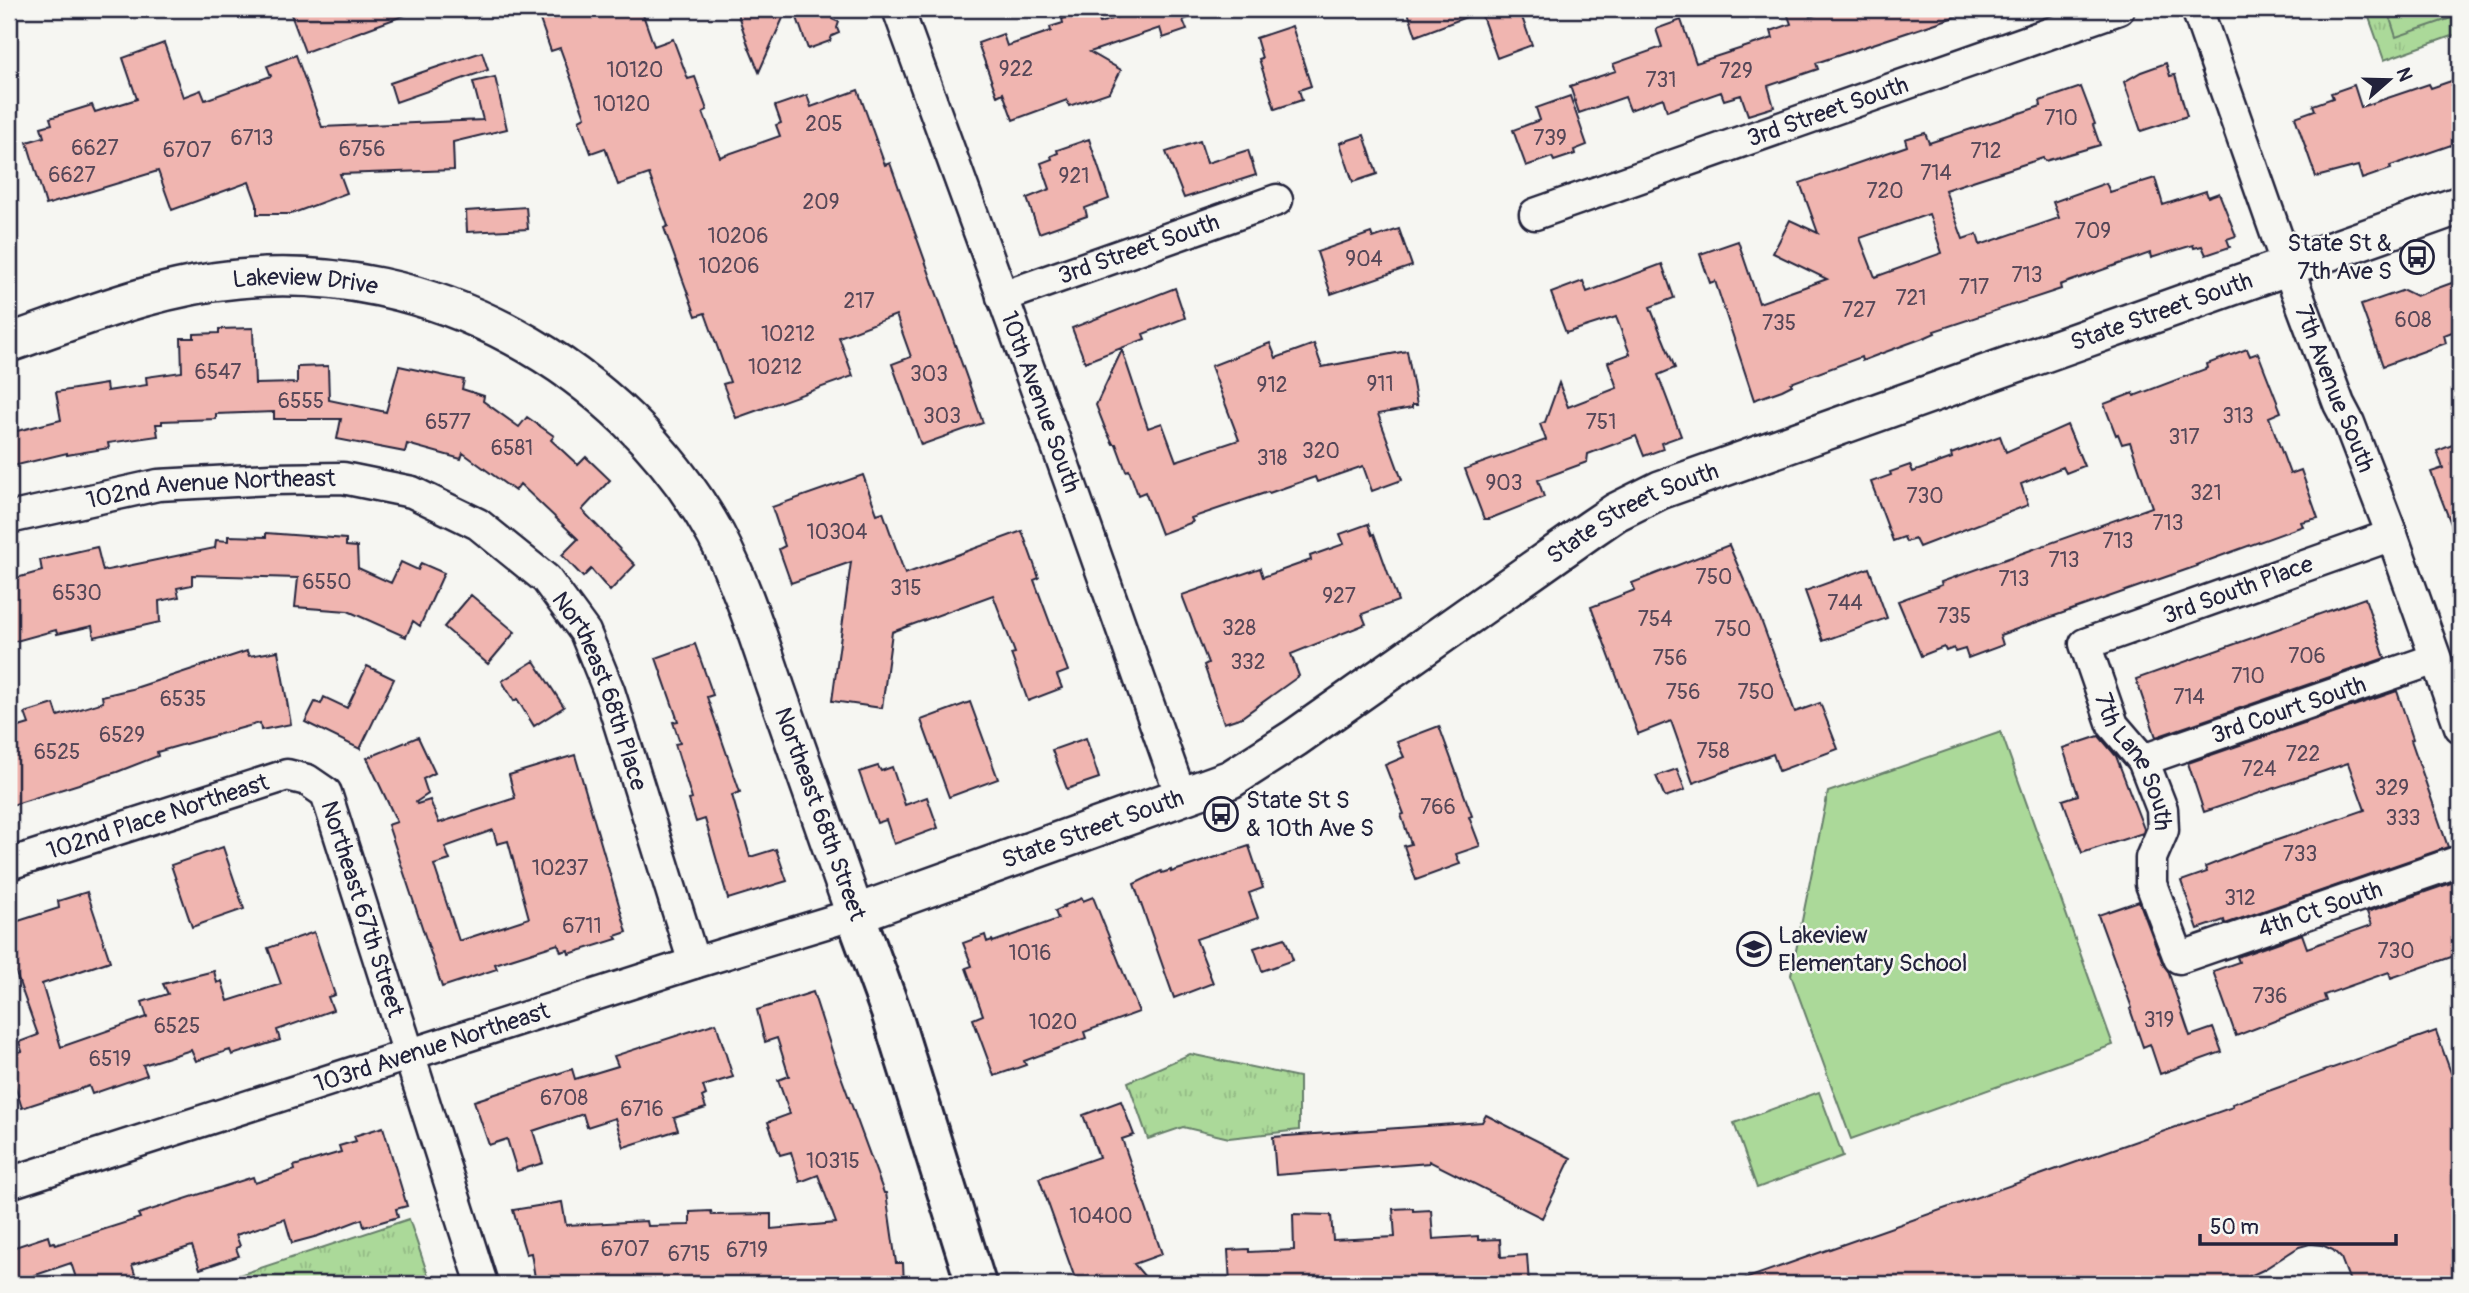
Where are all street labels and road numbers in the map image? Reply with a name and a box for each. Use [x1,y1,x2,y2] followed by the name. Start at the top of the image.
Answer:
[1743,70,1912,153] street label: 3rd Street South
[1054,207,1223,291] street label: 3rd Street South
[231,262,381,301] street label: Lakeview Drive
[2066,266,2256,357] street label: State Street South
[2289,301,2381,476] street label: 7th Avenue South
[995,307,1087,496] street label: 10th Avenue South
[1541,456,1722,570] street label: State Street South
[84,464,336,515] street label: 102nd Avenue Northeast
[2159,549,2317,631] street label: 3rd South Place
[546,586,654,794] street label: Northeast 68th Place
[2207,670,2370,750] street label: 3rd Court South
[2088,689,2178,831] street label: 7th Lane South
[768,704,872,925] street label: Northeast 68th Street
[43,767,272,866] street label: 102nd Place Northeast
[998,783,1188,875] street label: State Street South
[315,797,411,1021] street label: Northeast 67th Street
[2254,874,2386,944] street label: 4th Ct South
[310,996,553,1099] street label: 103rd Avenue Northeast

